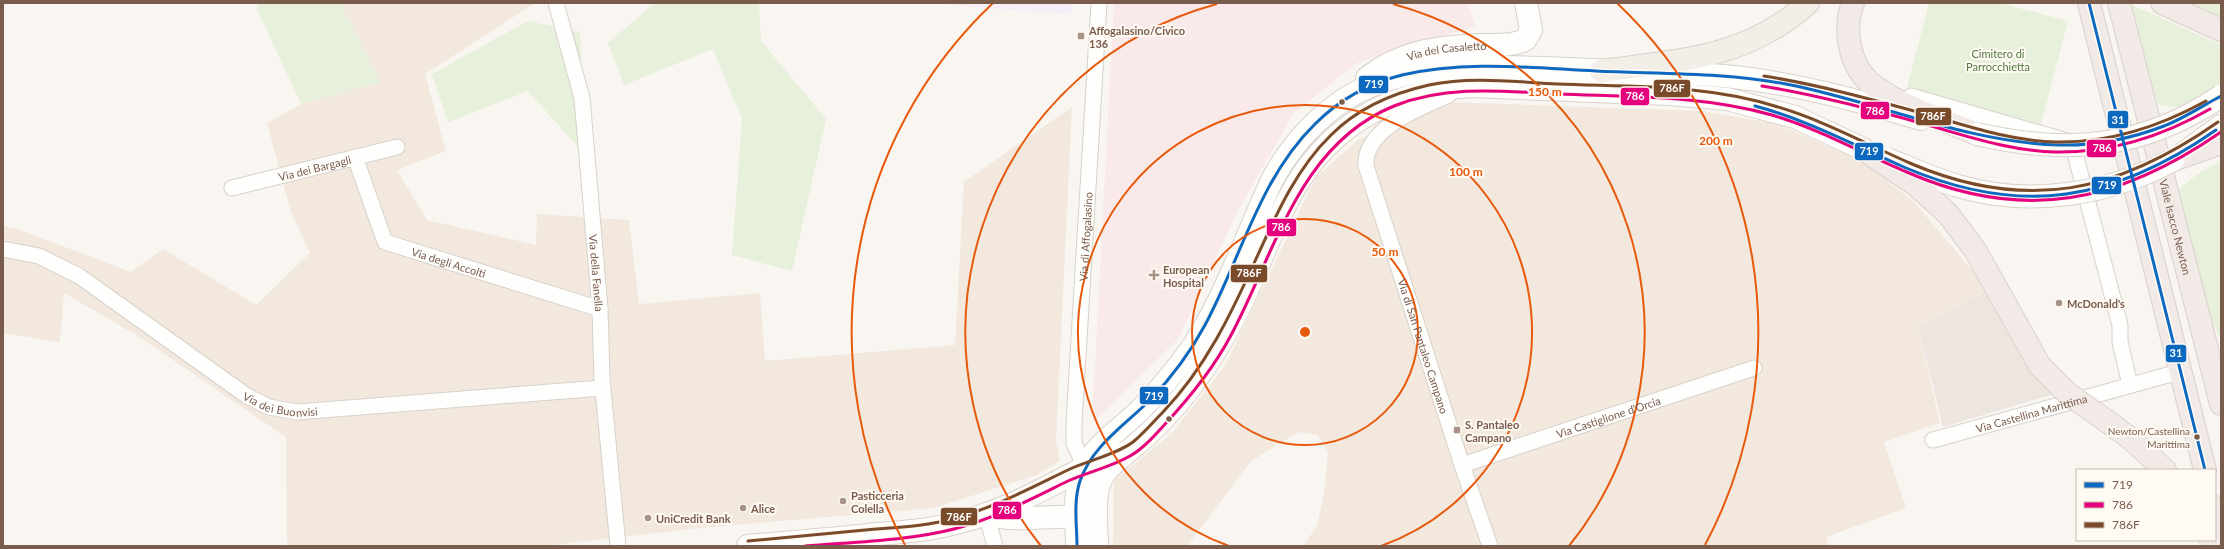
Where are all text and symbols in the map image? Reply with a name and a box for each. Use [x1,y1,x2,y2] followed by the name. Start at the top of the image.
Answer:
[1088,24,1185,50] place label: Affogalasino/Civico 136
[1076,31,1086,41] marker: Affogalasino/Civico 136
[1405,38,1487,62] street label: Via del Casaletto
[1966,47,2030,73] park label: Cimitero di Parrocchietta
[1358,75,1389,94] line badge: 719
[1364,77,1384,90] text: 719
[1653,79,1691,98] line badge: 786F
[1659,81,1685,94] text: 786F
[1528,84,1562,99] text: 150 m
[1620,87,1650,106] line badge: 786
[1625,89,1645,102] text: 786
[1337,97,1347,107] unlabelled marker
[1860,101,1890,120] line badge: 786
[1865,104,1885,117] text: 786
[1915,107,1952,126] line badge: 786F
[1920,109,1946,122] text: 786F
[2107,110,2129,129] line badge: 31
[2112,113,2124,126] text: 31
[1699,133,1733,148] text: 200 m
[2086,139,2117,158] line badge: 786
[2092,141,2112,154] text: 786
[1854,142,1884,161] line badge: 719
[1859,144,1879,157] text: 719
[277,152,353,183] street label: Via dei Bargagli
[1449,164,1483,179] text: 100 m
[2091,176,2122,195] line badge: 719
[2097,178,2117,191] text: 719
[2158,178,2194,276] street label: Viale Isacco Newton
[1076,192,1094,282] street label: Via di Affogalasino
[1266,218,1297,237] line badge: 786
[1271,220,1291,233] text: 786
[587,234,607,312] street label: Via della Fanella
[410,244,488,280] street label: Via degli Accolti
[1372,244,1398,259] text: 50 m
[1163,263,1210,289] place label: European Hospital
[1230,264,1268,283] line badge: 786F
[1236,266,1262,279] text: 786F
[1148,269,1160,281] marker: European Hospital
[1396,277,1452,415] street label: Via di San Pantaleo Campano
[2067,297,2125,310] place label: McDonald's
[2054,298,2064,308] marker: McDonald's
[1298,325,1312,339] centre of rings
[2165,344,2187,363] line badge: 31
[2170,346,2182,359] text: 31
[1139,386,1169,405] line badge: 719
[241,389,318,419] street label: Via dei Buonvisi
[1144,389,1164,402] text: 719
[1974,391,2088,434] street label: Via Castellina Marittima
[1554,393,1662,440] street label: Via Castiglione d'Orcia
[1164,414,1174,424] unlabelled marker
[1465,418,1519,444] place label: S. Pantaleo Campano
[1452,425,1462,435] marker: S. Pantaleo Campano
[2108,425,2190,450] place label: Newton/Castellina Marittima
[2192,432,2202,442] marker: Newton/Castellina Marittima
[2076,469,2216,541] legend
[2112,477,2133,492] text: 719
[851,489,904,515] place label: Pasticceria Colella
[838,496,848,506] marker: Pasticceria Colella
[2112,497,2133,512] text: 786
[992,501,1022,520] line badge: 786
[750,502,775,515] place label: Alice
[738,503,748,513] marker: Alice
[997,503,1017,516] text: 786
[940,507,978,526] line badge: 786F
[946,510,972,523] text: 786F
[656,512,731,525] place label: UniCredit Bank
[643,513,653,523] marker: UniCredit Bank
[2112,517,2140,532] text: 786F

